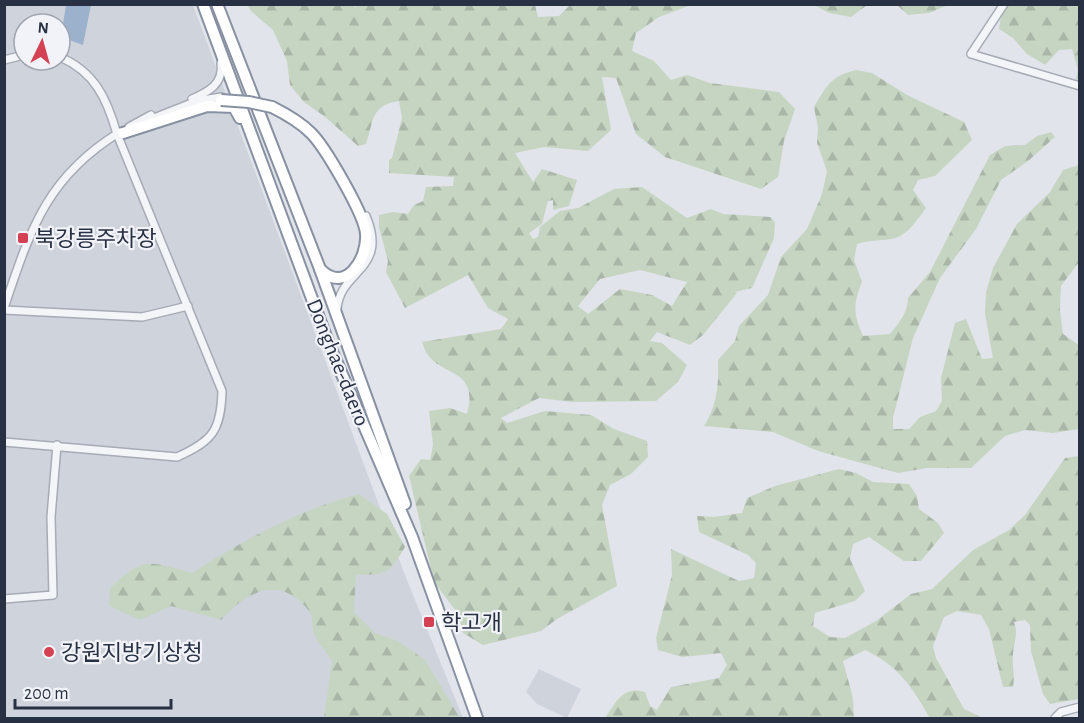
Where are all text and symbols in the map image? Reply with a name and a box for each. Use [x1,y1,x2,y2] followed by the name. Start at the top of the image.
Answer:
[12,12,72,72] north arrow
[37,20,49,37] text: N
[35,227,156,250] place label: 북강릉주차장
[16,231,30,245] marker: 북강릉주차장
[303,296,374,429] street label: Donghae-daero
[441,611,502,634] place label: 학고개
[422,615,436,629] marker: 학고개
[61,641,203,664] place label: 강원지방기상청
[42,645,56,659] marker: 강원지방기상청
[15,672,171,710] scale bar
[24,685,69,703] text: 200 m

